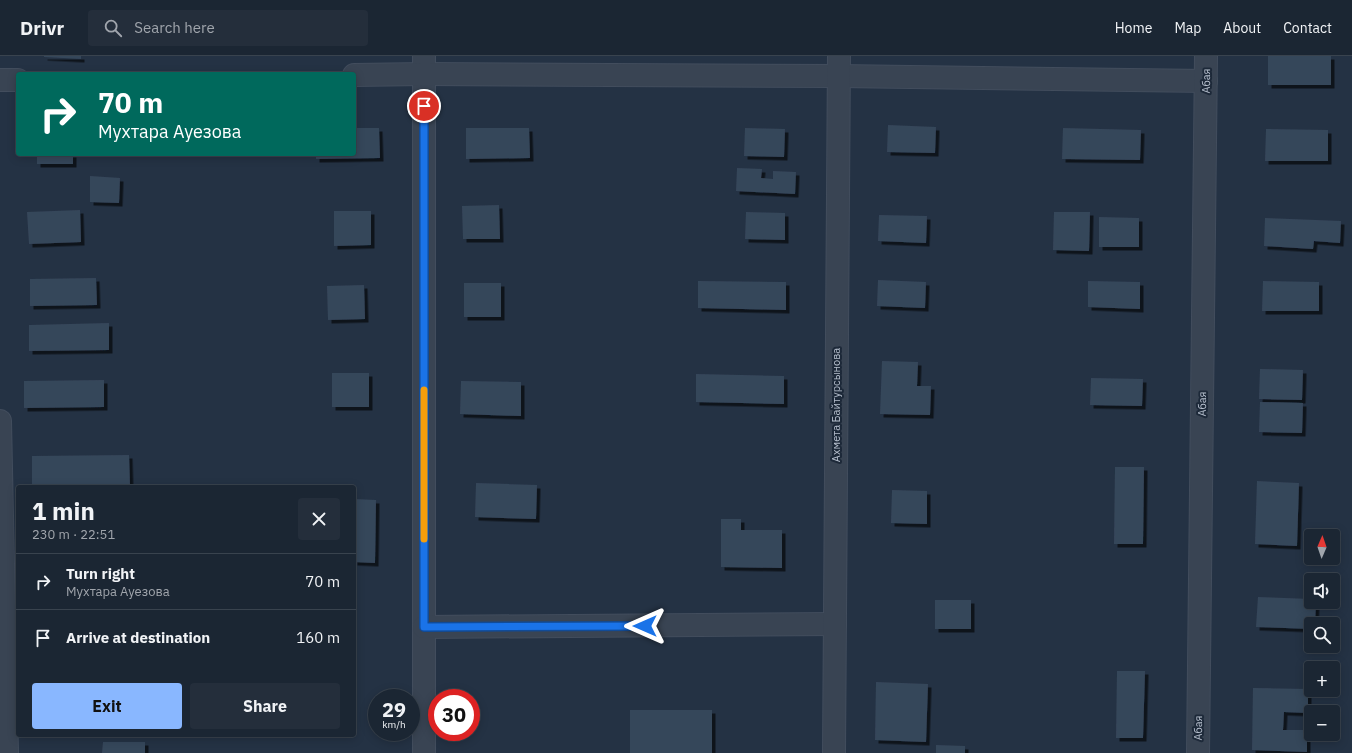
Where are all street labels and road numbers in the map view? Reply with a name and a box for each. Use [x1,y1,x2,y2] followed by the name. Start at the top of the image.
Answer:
[1199,68,1213,94] street label: Абая
[829,348,843,462] street label: Ахмета Байтурсынова
[1195,391,1209,417] street label: Абая
[1191,715,1205,741] street label: Абая

